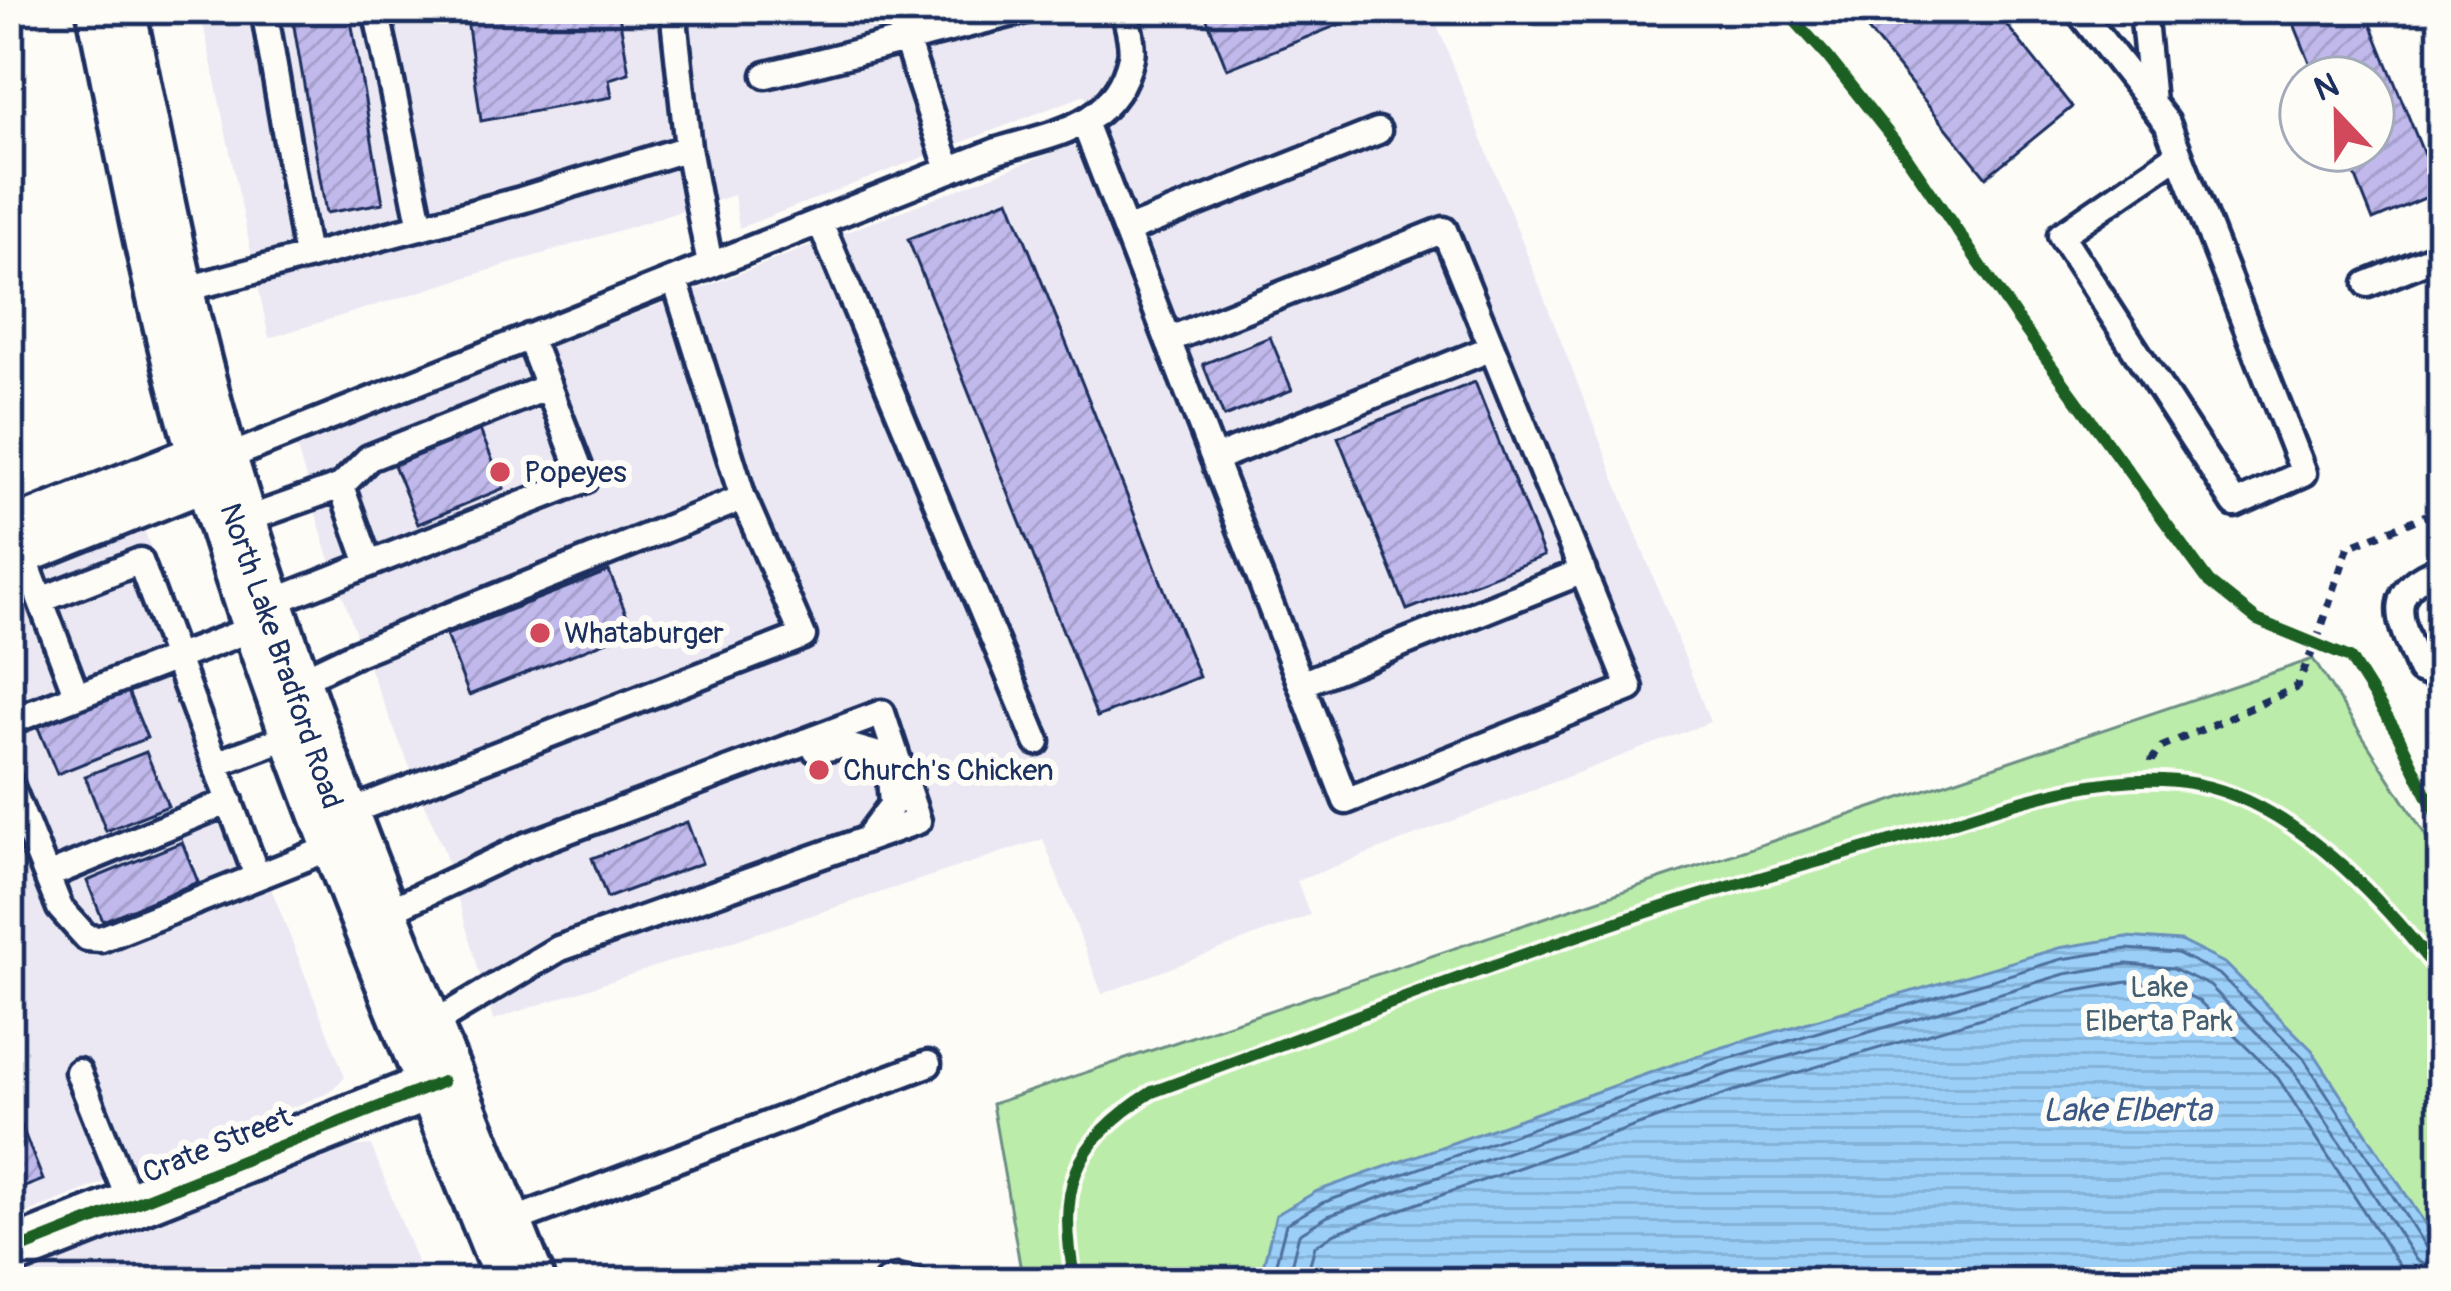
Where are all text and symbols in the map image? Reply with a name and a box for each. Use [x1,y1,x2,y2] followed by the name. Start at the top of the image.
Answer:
[2277,54,2397,174] north arrow
[2308,64,2344,111] text: N
[524,454,627,491] place label: Popeyes
[487,459,513,485] marker: Popeyes
[211,498,351,814] street label: North Lake Bradford Road
[564,615,724,652] place label: Whataburger
[527,620,553,646] marker: Whataburger
[843,752,1054,789] place label: Church's Chicken
[806,757,832,783] marker: Church's Chicken
[2085,969,2234,1040] park label: Lake Elberta Park
[2042,1090,2213,1131] water label: Lake Elberta
[137,1098,298,1192] street label: Crate Street

